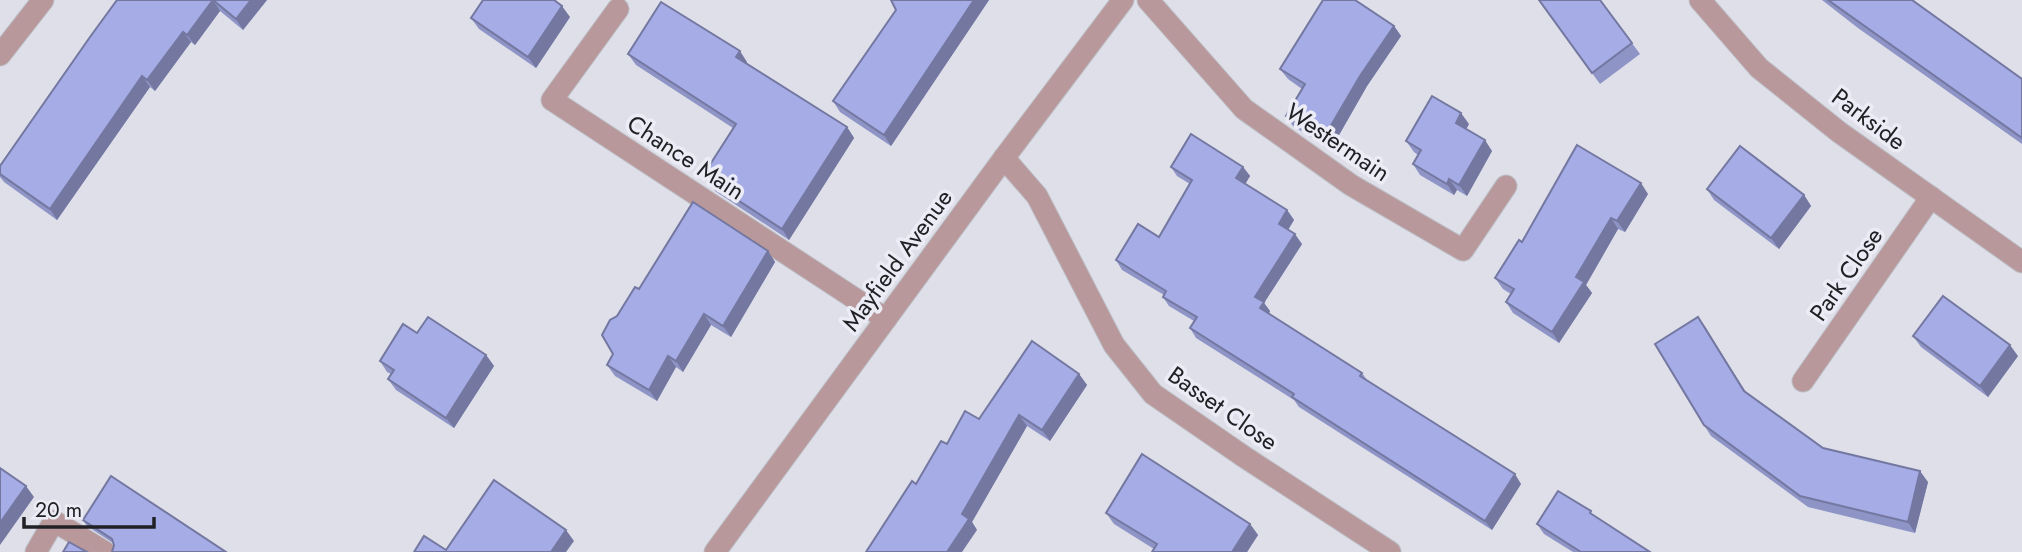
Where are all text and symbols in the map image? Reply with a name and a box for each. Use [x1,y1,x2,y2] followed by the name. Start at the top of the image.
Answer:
[1825,80,1913,158] street label: Parkside
[1279,94,1397,190] street label: Westermain
[620,106,752,208] street label: Chance Main
[833,182,961,338] street label: Mayfield Avenue
[1801,220,1891,328] street label: Park Close
[1161,357,1285,459] street label: Basset Close
[24,486,154,530] scale bar
[35,495,82,525] text: 20 m

